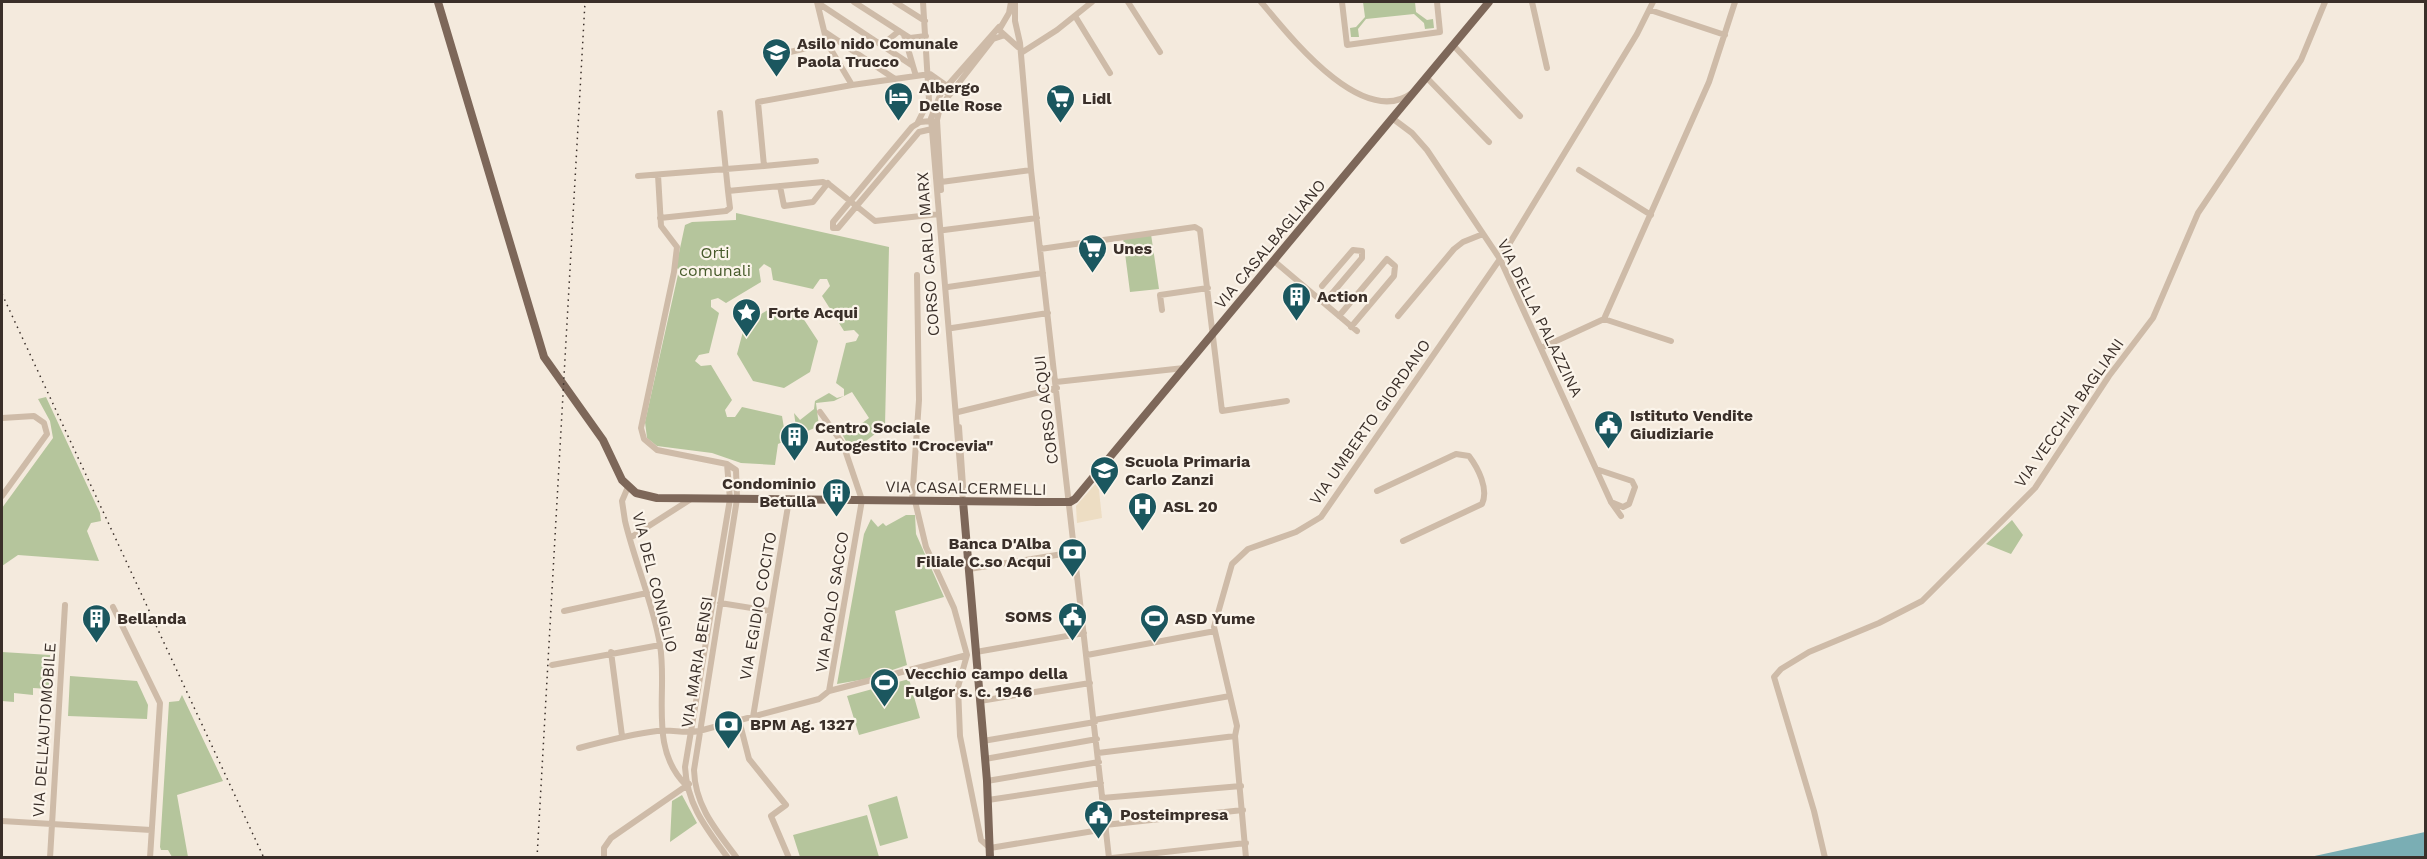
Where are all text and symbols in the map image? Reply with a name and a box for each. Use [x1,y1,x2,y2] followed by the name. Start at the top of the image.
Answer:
[797,34,958,71] place label: Asilo nido Comunale Paola Trucco
[760,36,792,78] school or university icon: Asilo nido Comunale Paola Trucco
[919,78,1002,115] place label: Albergo Delle Rose
[882,80,914,122] hotel icon: Albergo Delle Rose
[1045,82,1077,124] supermarket icon: Lidl
[1082,89,1112,108] place label: Lidl
[913,171,943,337] street label: CORSO CARLO MARX
[1210,176,1330,312] street label: VIA CASALBAGLIANO
[1076,232,1108,274] supermarket icon: Unes
[1493,236,1587,401] street label: VIA DELLA PALAZZINA
[1113,239,1153,258] place label: Unes
[679,243,751,280] park label: Orti comunali
[1280,280,1312,322] building icon: Action
[1317,287,1368,306] place label: Action
[731,296,763,338] place icon: Forte Acqui
[768,303,858,322] place label: Forte Acqui
[2010,335,2128,491] street label: VIA VECCHIA BAGLIANI
[1306,336,1434,508] street label: VIA UMBERTO GIORDANO
[1030,354,1062,466] street label: CORSO ACQUI
[1630,406,1753,443] place label: Istituto Vendite Giudiziarie
[1593,408,1625,450] public building icon: Istituto Vendite Giudiziarie
[815,418,993,455] place label: Centro Sociale Autogestito "Crocevia"
[778,420,810,462] building icon: Centro Sociale Autogestito "Crocevia"
[1125,452,1251,489] place label: Scuola Primaria Carlo Zanzi
[1088,454,1120,496] school or university icon: Scuola Primaria Carlo Zanzi
[722,474,817,511] place label: Condominio Betulla
[821,476,853,518] building icon: Condominio Betulla
[885,477,1047,499] street label: VIA CASALCERMELLI
[1126,490,1158,532] hospital icon: ASL 20
[1163,497,1218,516] place label: ASL 20
[628,510,682,654] street label: VIA DEL CONIGLIO
[736,530,780,682] street label: VIA EGIDIO COCITO
[811,530,853,674] street label: VIA PAOLO SACCO
[916,534,1052,571] place label: Banca D'Alba Filiale C.so Acqui
[1056,536,1088,578] bank icon: Banca D'Alba Filiale C.so Acqui
[677,595,717,729] street label: VIA MARIA BENSI
[1057,600,1089,642] public building icon: SOMS
[80,602,112,644] building icon: Bellanda
[1138,602,1170,644] sports icon: ASD Yume
[1005,607,1052,626] place label: SOMS
[117,609,187,628] place label: Bellanda
[1175,609,1255,628] place label: ASD Yume
[28,642,60,818] street label: VIA DELL'AUTOMOBILE
[905,664,1069,701] place label: Vecchio campo della Fulgor s. c. 1946
[868,666,900,708] sports icon: Vecchio campo della Fulgor s. c. 1946
[713,708,745,750] bank icon: BPM Ag. 1327
[750,715,855,734] place label: BPM Ag. 1327
[1083,798,1115,840] public building icon: Posteimpresa
[1120,805,1229,824] place label: Posteimpresa

